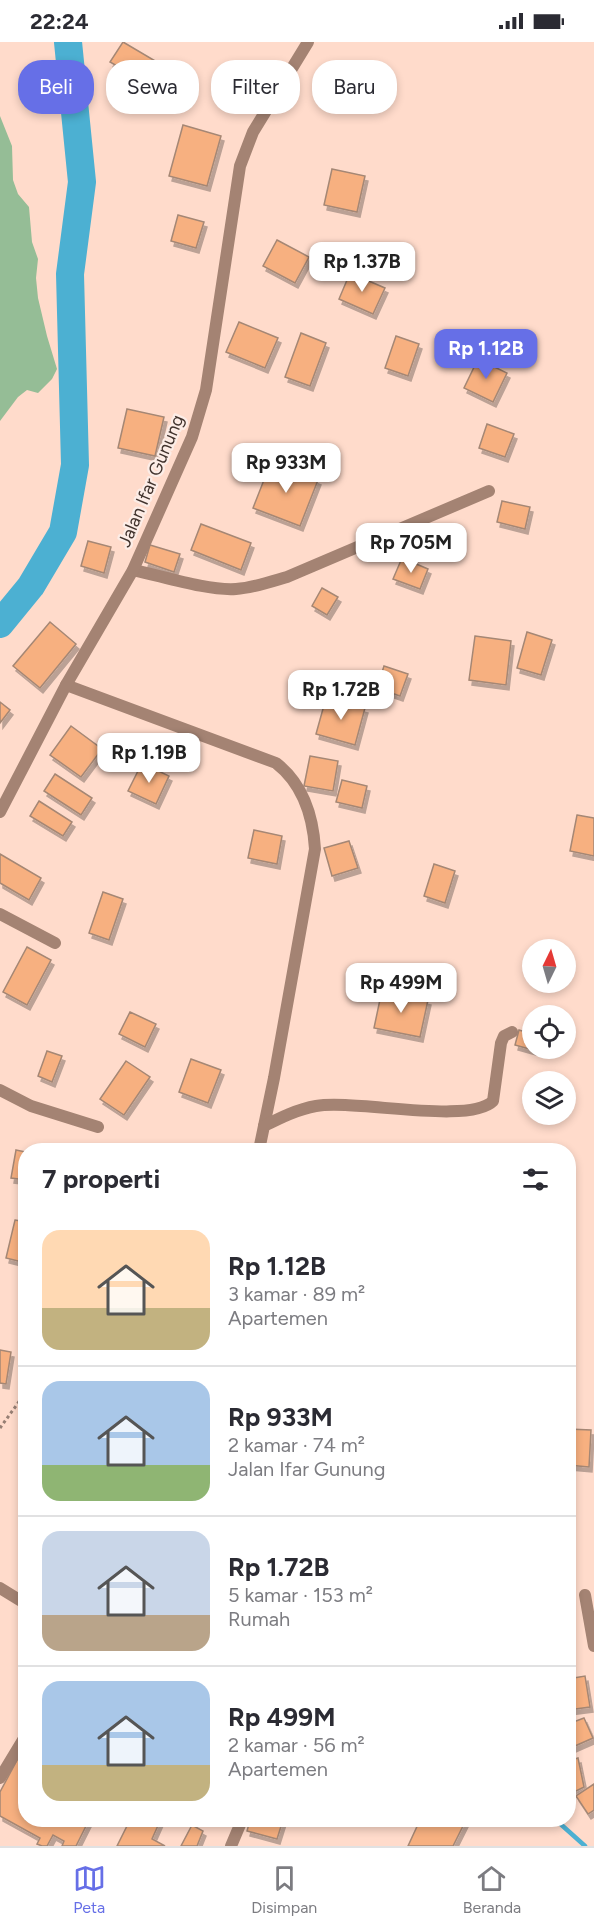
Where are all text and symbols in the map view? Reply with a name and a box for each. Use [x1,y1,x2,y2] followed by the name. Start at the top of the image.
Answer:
[30,8,89,35] text: 22:24
[18,60,94,114] chip: Beli
[106,60,199,114] chip: Sewa
[211,60,300,114] chip: Filter
[312,60,397,114] chip: Baru
[300,242,424,293] pin: Rp 1.37B
[323,249,401,273] text: Rp 1.37B
[424,329,548,380] pin: Rp 1.12B
[448,336,524,360] text: Rp 1.12B
[113,411,189,551] street label: Jalan Ifar Gunung
[231,443,341,494] pin: Rp 933M
[246,450,326,474] text: Rp 933M
[356,523,466,574] pin: Rp 705M
[370,530,452,554] text: Rp 705M
[279,670,403,721] pin: Rp 1.72B
[302,677,380,701] text: Rp 1.72B
[87,733,211,784] pin: Rp 1.19B
[111,740,187,764] text: Rp 1.19B
[522,939,576,993] north arrow
[522,939,576,1125] map controls
[346,963,456,1014] pin: Rp 499M
[360,970,442,994] text: Rp 499M
[522,1005,576,1059] button: locate
[522,1071,576,1125] button: layers
[42,1163,160,1195] text: 7 properti
[519,1163,552,1196] icon: filters
[228,1250,326,1282] text: Rp 1.12B
[90,1254,162,1326] icon: home
[228,1282,365,1306] text: 3 kamar · 89 m²
[228,1306,328,1330] text: Apartemen
[228,1401,333,1433] text: Rp 933M
[90,1405,162,1477] icon: home
[228,1433,365,1457] text: 2 kamar · 74 m²
[228,1457,385,1481] text: Jalan Ifar Gunung
[228,1551,329,1583] text: Rp 1.72B
[90,1555,162,1627] icon: home
[228,1583,373,1607] text: 5 kamar · 153 m²
[228,1607,290,1631] text: Rumah
[228,1701,335,1733] text: Rp 499M
[90,1705,162,1777] icon: home
[228,1733,365,1757] text: 2 kamar · 56 m²
[228,1757,328,1781] text: Apartemen
[73,1862,106,1917] tab: Peta
[251,1862,317,1917] tab: Disimpan
[463,1862,521,1917] tab: Beranda

